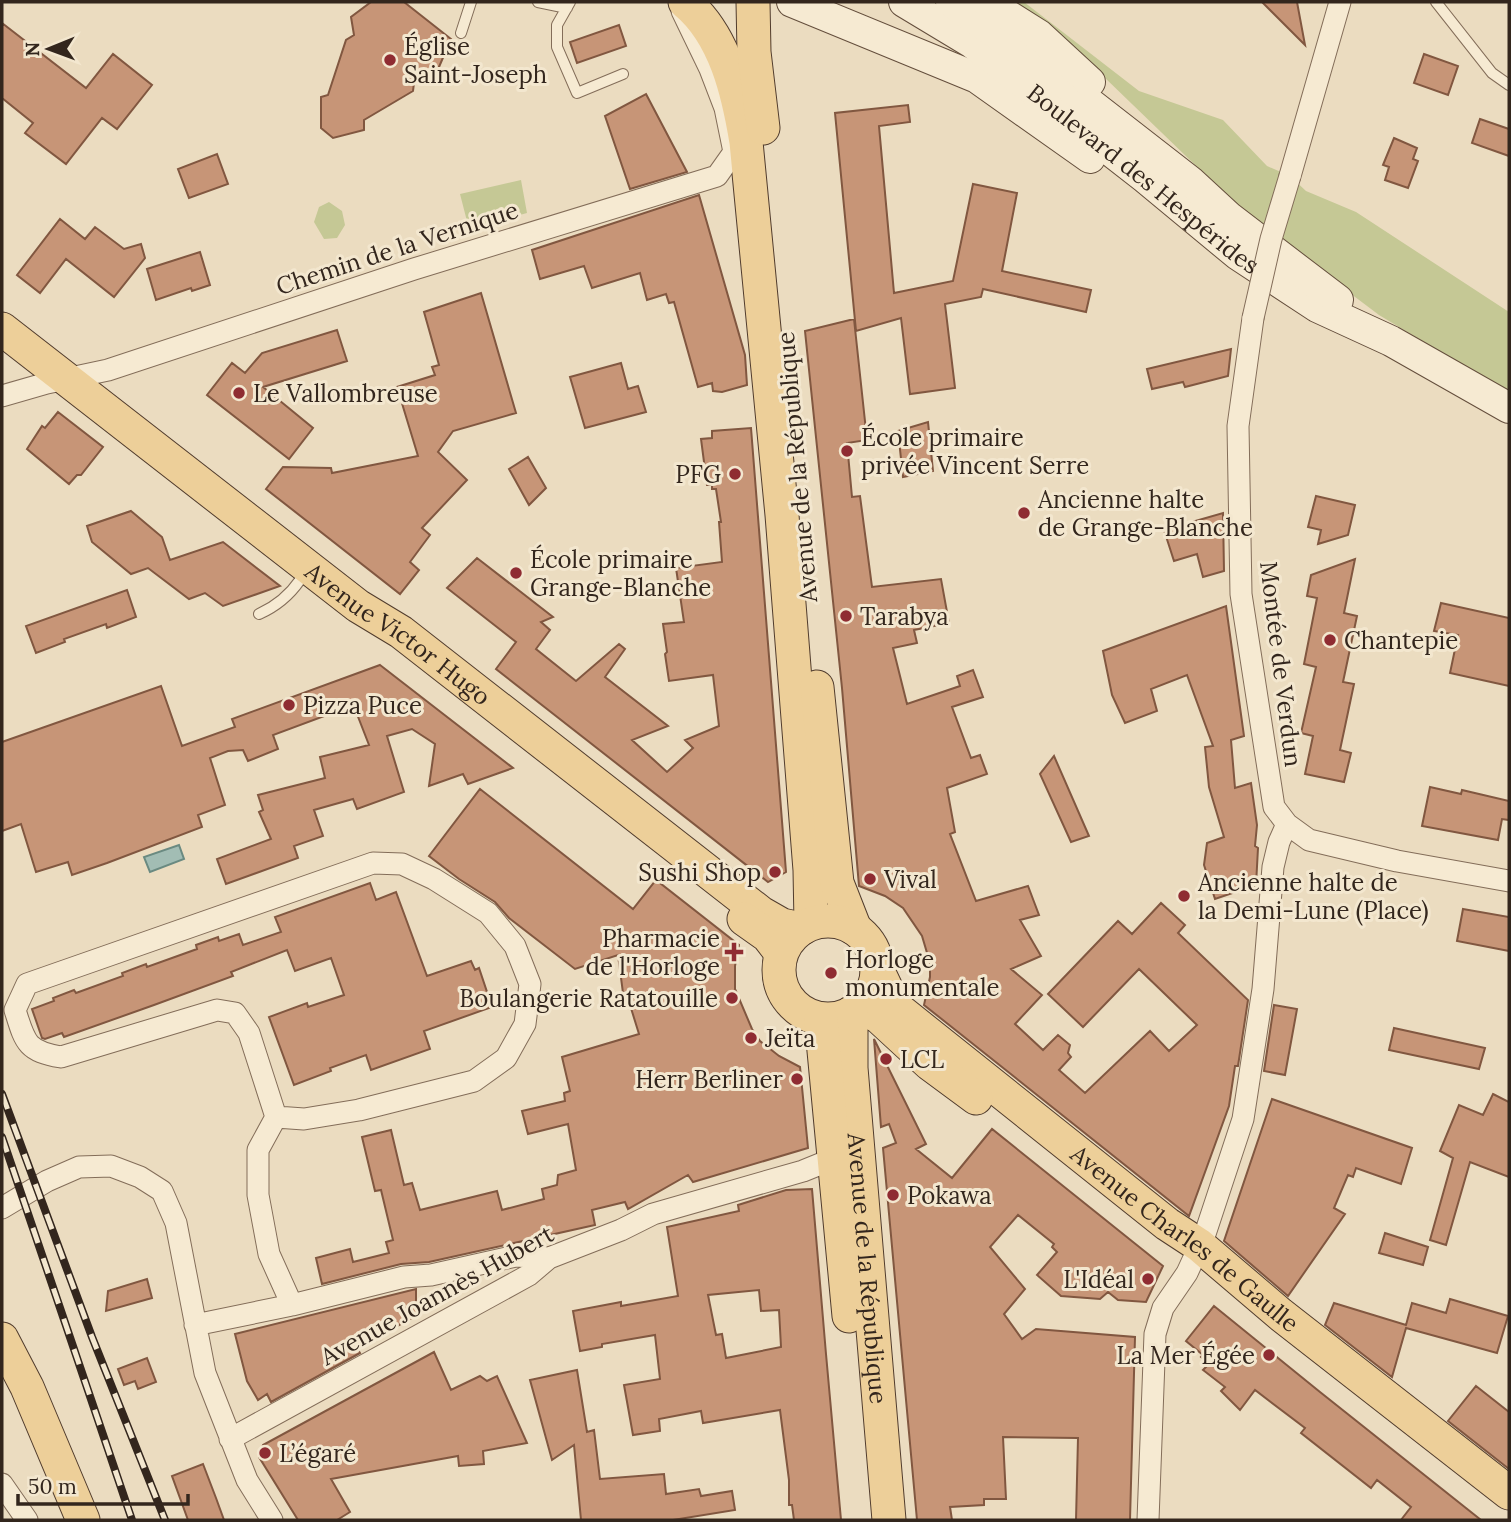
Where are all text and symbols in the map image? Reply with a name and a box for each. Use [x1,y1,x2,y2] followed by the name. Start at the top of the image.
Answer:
[14,14,84,84] north arrow
[404,31,547,90] place label: Église Saint-Joseph
[20,41,44,57] text: N
[382,52,398,68] marker: Église Saint-Joseph
[1021,77,1265,280] street label: Boulevard des Hespérides
[272,194,522,302] street label: Chemin de la Vernique
[770,330,824,605] street label: Avenue de la République
[253,378,438,409] place label: Le Vallombreuse
[231,385,247,401] marker: Le Vallombreuse
[861,422,1089,481] place label: École primaire privée Vincent Serre
[839,443,855,459] marker: École primaire privée Vincent Serre
[675,459,721,490] place label: PFG
[727,466,743,482] marker: PFG
[1037,484,1253,543] place label: Ancienne halte de Grange-Blanche
[1016,505,1032,521] marker: Ancienne halte de Grange-Blanche
[530,544,711,603] place label: École primaire Grange-Blanche
[299,555,497,712] street label: Avenue Victor Hugo
[1253,560,1309,768] street label: Montée de Verdun
[508,565,524,581] marker: École primaire Grange-Blanche
[860,601,949,632] place label: Tarabya
[838,608,854,624] marker: Tarabya
[1344,625,1458,656] place label: Chantepie
[1322,632,1338,648] marker: Chantepie
[303,690,422,721] place label: Pizza Puce
[281,697,297,713] marker: Pizza Puce
[638,857,761,888] place label: Sushi Shop
[767,864,783,880] marker: Sushi Shop
[883,864,937,895] place label: Vival
[1197,867,1429,926] place label: Ancienne halte de la Demi-Lune (Place)
[862,871,878,887] marker: Vival
[1176,888,1192,904] marker: Ancienne halte de la Demi-Lune (Place)
[586,923,720,982] place label: Pharmacie de l'Horloge
[726,944,742,960] marker: Pharmacie de l'Horloge
[845,944,999,1003] place label: Horloge monumentale
[823,965,839,981] marker: Horloge monumentale
[459,983,718,1014] place label: Boulangerie Ratatouille
[724,990,740,1006] marker: Boulangerie Ratatouille
[764,1023,815,1054] place label: Jeïta
[743,1030,759,1046] marker: Jeïta
[900,1044,944,1075] place label: LCL
[878,1051,894,1067] marker: LCL
[635,1064,784,1095] place label: Herr Berliner
[789,1071,805,1087] marker: Herr Berliner
[841,1131,895,1405] street label: Avenue de la République
[1064,1137,1305,1338] street label: Avenue Charles de Gaulle
[907,1180,992,1211] place label: Pokawa
[885,1187,901,1203] marker: Pokawa
[314,1218,560,1373] street label: Avenue Joannès Hubert
[1063,1264,1134,1295] place label: L'Idéal
[1140,1271,1156,1287] marker: L'Idéal
[1116,1340,1255,1371] place label: La Mer Égée
[1261,1347,1277,1363] marker: La Mer Égée
[279,1438,356,1469] place label: L’égaré
[257,1445,273,1461] marker: L’égaré
[18,1462,187,1506] scale bar
[28,1473,77,1500] text: 50 m

